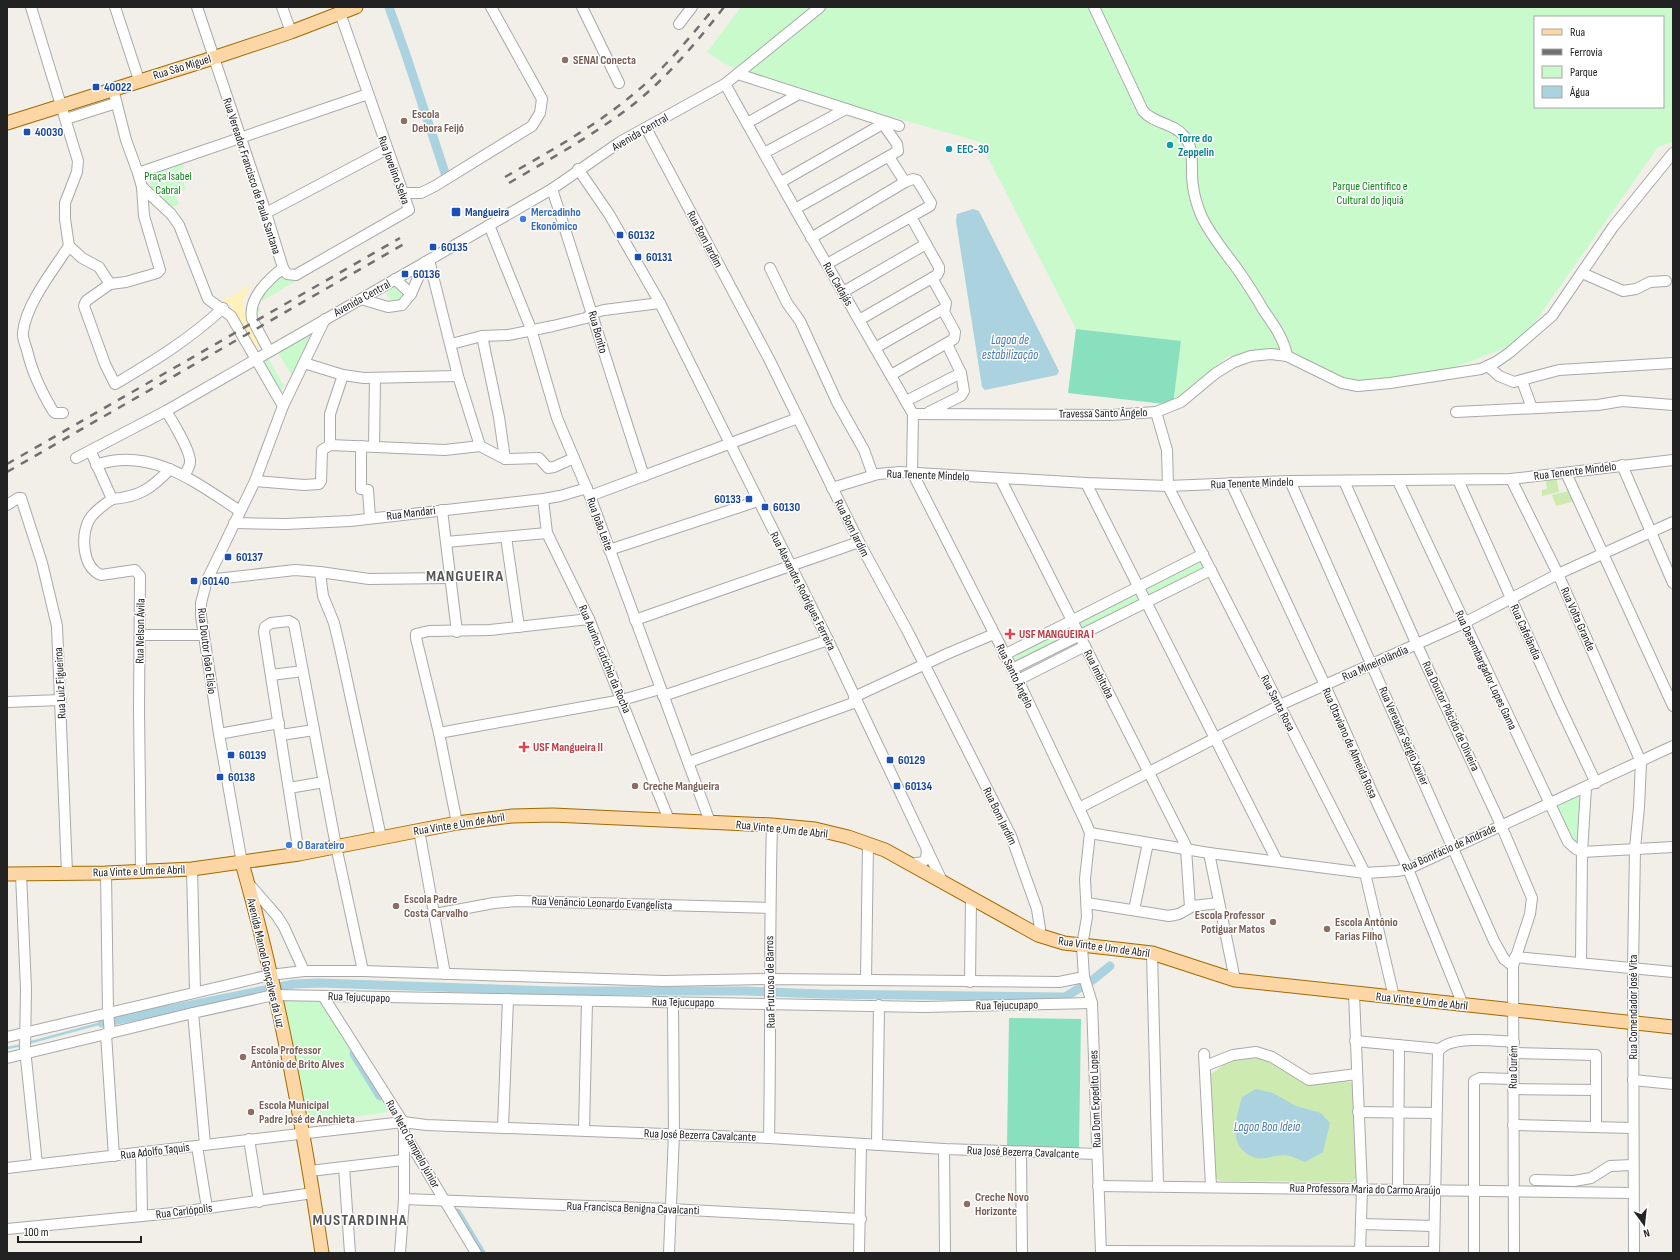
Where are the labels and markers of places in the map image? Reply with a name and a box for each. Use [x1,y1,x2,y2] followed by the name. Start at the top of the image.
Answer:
[573,53,636,68] place label: SENAI Conecta
[560,55,570,65] marker: SENAI Conecta
[104,80,132,95] place label: 40022
[91,82,101,92] marker: 40022
[412,107,464,136] place label: Escola Debora Feijó
[399,116,409,126] marker: Escola Debora Feijó
[35,125,63,140] place label: 40030
[22,127,32,137] marker: 40030
[1178,131,1214,160] place label: Torre do Zeppelin
[1165,140,1175,150] marker: Torre do Zeppelin
[957,142,989,157] place label: EEC-30
[944,144,954,154] marker: EEC-30
[465,205,509,220] place label: Mangueira
[531,205,581,234] place label: Mercadinho Ekonômico
[450,206,462,218] marker: Mangueira
[518,214,528,224] marker: Mercadinho Ekonômico
[628,228,655,243] place label: 60132
[615,230,625,240] marker: 60132
[441,240,468,255] place label: 60135
[428,242,438,252] marker: 60135
[646,250,672,265] place label: 60131
[633,252,643,262] marker: 60131
[413,267,440,282] place label: 60136
[400,269,410,279] marker: 60136
[714,492,741,507] place label: 60133
[744,494,754,504] marker: 60133
[773,500,800,515] place label: 60130
[760,502,770,512] marker: 60130
[236,550,263,565] place label: 60137
[223,552,233,562] marker: 60137
[202,574,230,589] place label: 60140
[189,576,199,586] marker: 60140
[1019,627,1094,642] place label: USF MANGUEIRA I
[1004,628,1016,640] marker: USF MANGUEIRA I
[533,740,603,755] place label: USF Mangueira II
[518,741,530,753] marker: USF Mangueira II
[239,748,266,763] place label: 60139
[226,750,236,760] marker: 60139
[898,753,925,768] place label: 60129
[885,755,895,765] marker: 60129
[228,770,255,785] place label: 60138
[215,772,225,782] marker: 60138
[643,779,719,794] place label: Creche Mangueira
[905,779,932,794] place label: 60134
[630,781,640,791] marker: Creche Mangueira
[892,781,902,791] marker: 60134
[297,838,345,853] place label: O Barateiro
[284,840,294,850] marker: O Barateiro
[404,892,468,921] place label: Escola Padre Costa Carvalho
[391,901,401,911] marker: Escola Padre Costa Carvalho
[1195,908,1265,937] place label: Escola Professor Potiguar Matos
[1335,915,1398,944] place label: Escola Antônio Farias Filho
[1268,917,1278,927] marker: Escola Professor Potiguar Matos
[1322,924,1332,934] marker: Escola Antônio Farias Filho
[250,1043,345,1072] place label: Escola Professor Antônio de Brito Alves
[238,1052,248,1062] marker: Escola Professor Antônio de Brito Alves
[259,1098,355,1127] place label: Escola Municipal Padre José de Anchieta
[246,1107,256,1117] marker: Escola Municipal Padre José de Anchieta
[975,1190,1029,1219] place label: Creche Novo Horizonte
[962,1199,972,1209] marker: Creche Novo Horizonte

